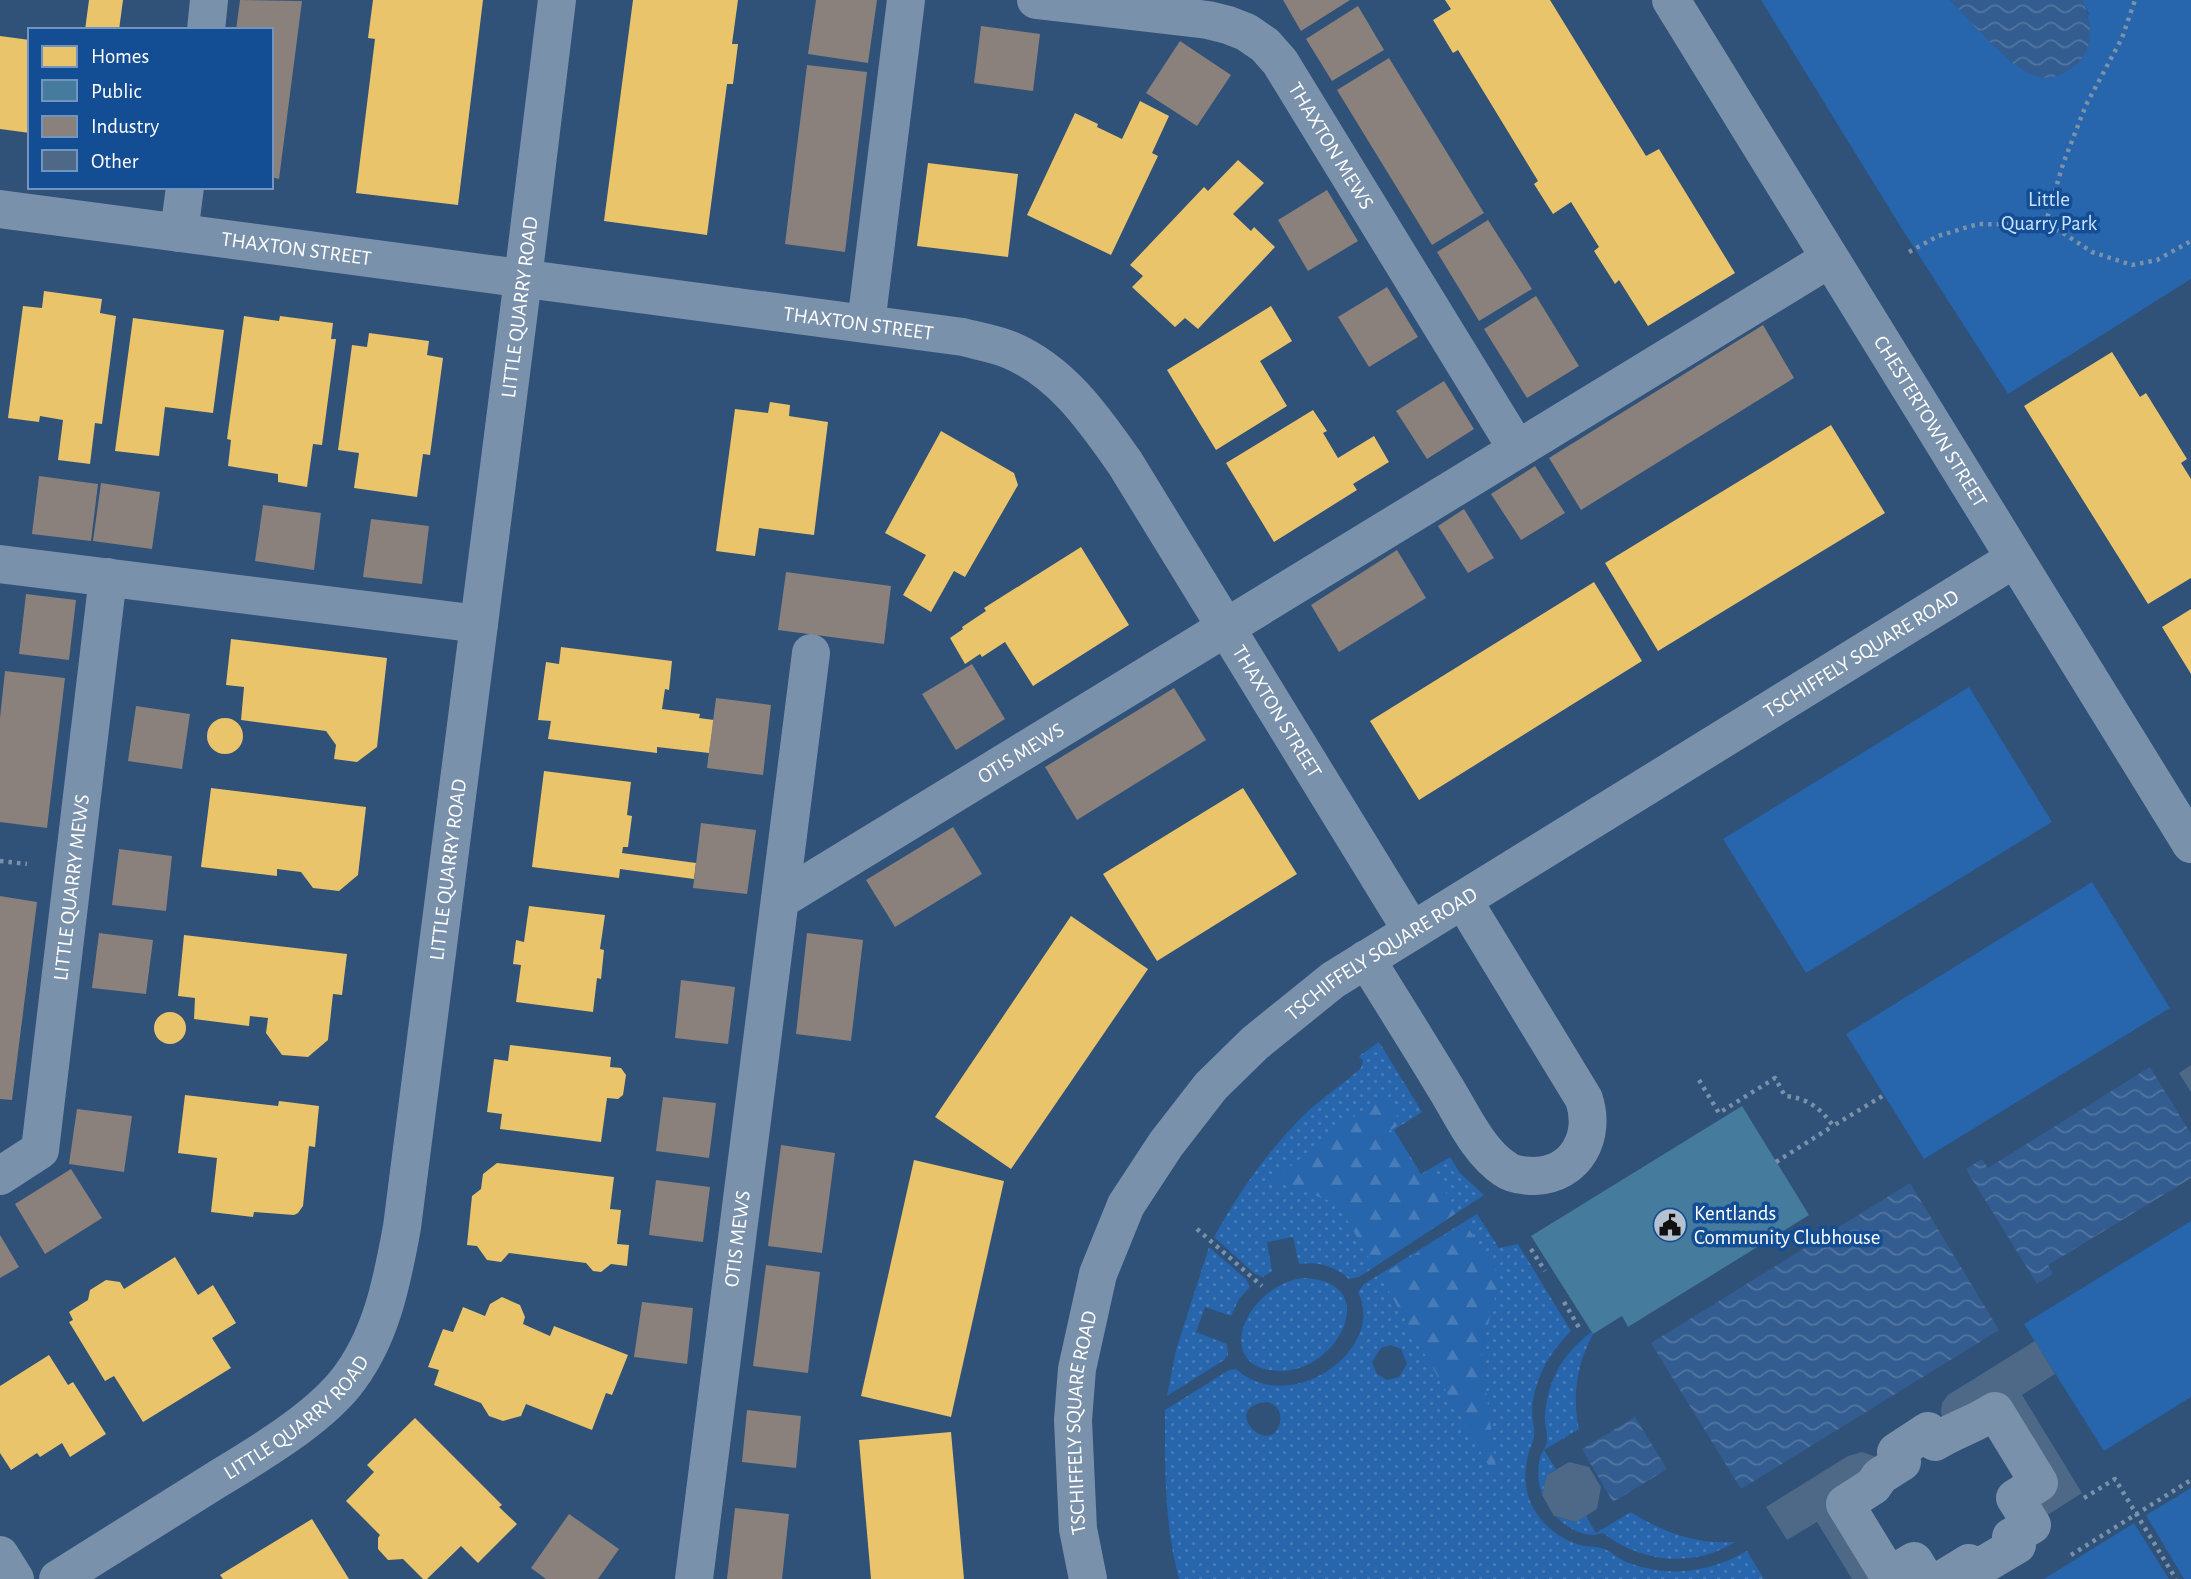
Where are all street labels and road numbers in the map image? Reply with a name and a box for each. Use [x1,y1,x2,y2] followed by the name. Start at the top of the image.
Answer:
[1284,79,1378,213] street label: THAXTON MEWS
[498,215,542,399] street label: LITTLE QUARRY ROAD
[220,229,373,269] street label: THAXTON STREET
[782,303,935,344] street label: THAXTON STREET
[1870,332,1991,511] street label: CHESTERTOWN STREET
[1760,586,1963,722] street label: TSCHIFFELY SQUARE ROAD
[1228,641,1325,782] street label: THAXTON STREET
[974,719,1068,788] street label: OTIS MEWS
[426,778,470,962] street label: LITTLE QUARRY ROAD
[50,793,93,982] street label: LITTLE QUARRY MEWS
[1282,883,1481,1025] street label: TSCHIFFELY SQUARE ROAD
[721,1189,754,1288] street label: OTIS MEWS
[1063,1309,1101,1536] street label: TSCHIFFELY SQUARE ROAD
[220,1352,373,1484] street label: LITTLE QUARRY ROAD

